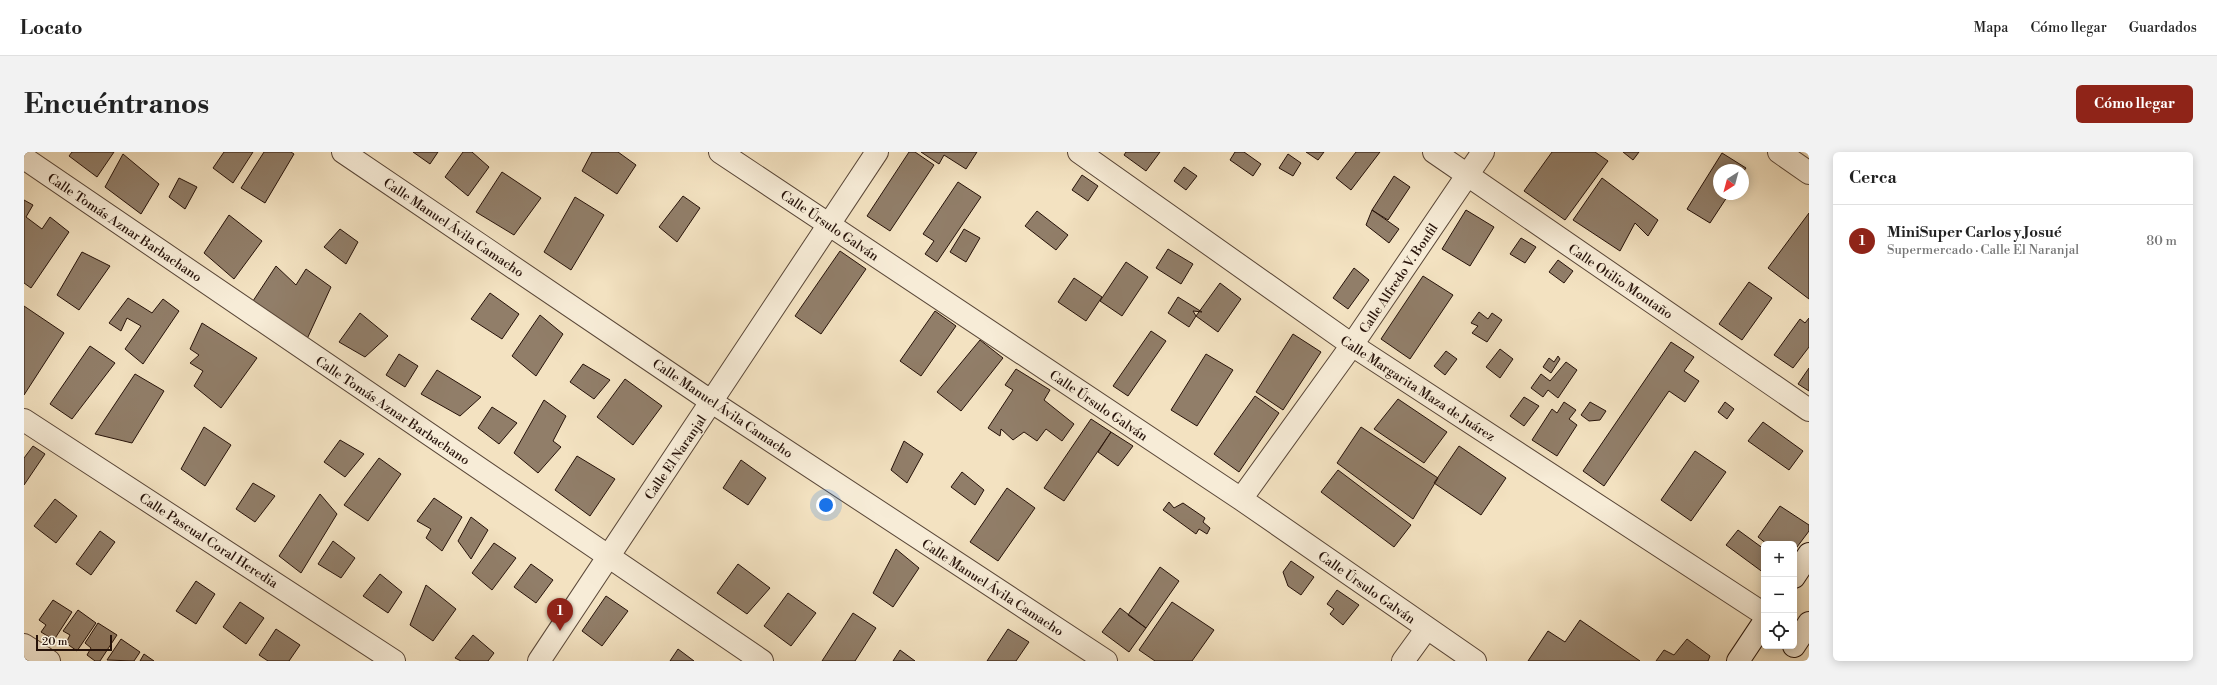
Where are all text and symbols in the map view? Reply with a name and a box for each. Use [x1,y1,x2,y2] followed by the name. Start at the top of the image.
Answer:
[20,16,82,40] text: Locato
[1974,19,2008,37] text: Mapa
[2030,19,2107,37] text: Cómo llegar
[2129,19,2197,37] text: Guardados
[2076,85,2193,123] button: Cómo llegar
[24,87,209,122] text: Encuéntranos
[1713,164,1749,200] north arrow
[1849,167,1897,189] text: Cerca
[44,170,205,286] street label: Calle Tomás Aznar Barbachano
[380,174,527,281] street label: Calle Manuel Ávila Camacho
[777,186,882,265] street label: Calle Úrsulo Galván
[1356,220,1442,337] street label: Calle Alfredo V. Bonfil
[1887,223,2062,242] text: MiniSuper Carlos y Josué
[1859,233,1865,249] text: 1
[2146,233,2177,249] text: 80 m
[1565,241,1676,323] street label: Calle Otilio Montaño
[1887,242,2079,258] text: Supermercado · Calle El Naranjal
[1337,333,1498,445] street label: Calle Margarita Maza de Juárez
[312,353,473,469] street label: Calle Tomás Aznar Barbachano
[649,355,796,462] street label: Calle Manuel Ávila Camacho
[1046,366,1151,445] street label: Calle Úrsulo Galván
[642,412,710,503] street label: Calle El Naranjal
[136,490,281,592] street label: Calle Pascual Coral Heredia
[816,495,836,515] your location
[919,535,1067,640] street label: Calle Manuel Ávila Camacho
[1761,541,1797,649] map controls
[1761,541,1797,577] button: +
[1315,547,1419,628] street label: Calle Úrsulo Galván
[1761,577,1797,613] button: −
[547,598,573,631] pin: 1
[1761,613,1797,649] button: locate
[36,633,112,652] scale bar
[42,635,67,649] text: 20 m

